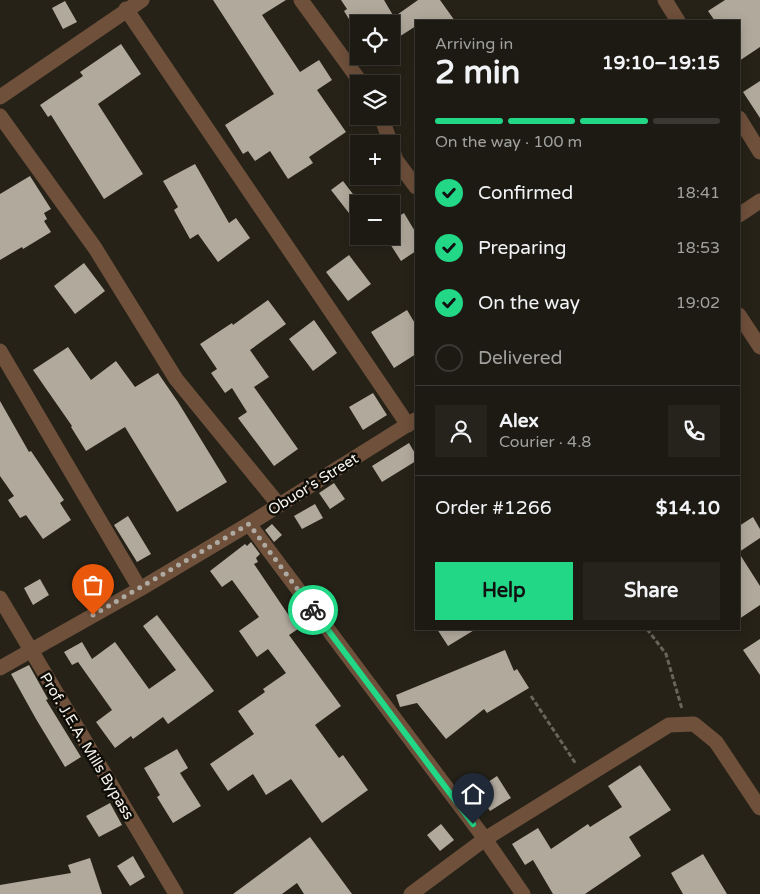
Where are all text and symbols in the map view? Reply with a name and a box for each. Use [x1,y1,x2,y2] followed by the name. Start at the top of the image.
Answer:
[350,15,400,245] map controls
[350,15,400,65] button: locate
[435,34,513,54] text: Arriving in
[602,52,720,74] text: 19:10–19:15
[435,54,520,92] text: 2 min
[350,75,400,125] button: layers
[435,132,582,152] text: On the way · 100 m
[350,135,400,185] button: +
[435,179,463,207] icon: check
[478,182,573,204] text: Confirmed
[676,183,720,203] text: 18:41
[350,195,400,245] button: −
[435,234,463,262] icon: check
[478,237,567,259] text: Preparing
[676,238,720,258] text: 18:53
[435,289,463,317] icon: check
[478,292,580,314] text: On the way
[676,293,720,313] text: 19:02
[478,347,563,369] text: Delivered
[435,405,487,457] button: person
[668,405,720,457] button: phone
[499,410,539,432] text: Alex
[499,432,591,452] text: Courier · 4.8
[265,449,362,519] street label: Obuor’s Street
[435,497,552,519] text: Order #1266
[656,497,720,519] text: $14.10
[435,562,573,620] button: Help
[583,562,720,620] button: Share
[72,564,114,615] pin
[79,571,107,599] icon: bag
[288,585,338,635] courier
[299,596,327,624] icon: bike
[36,669,138,823] street label: Prof. J.E.A. Mills Bypass
[452,773,494,824] pin
[459,780,487,808] icon: home

